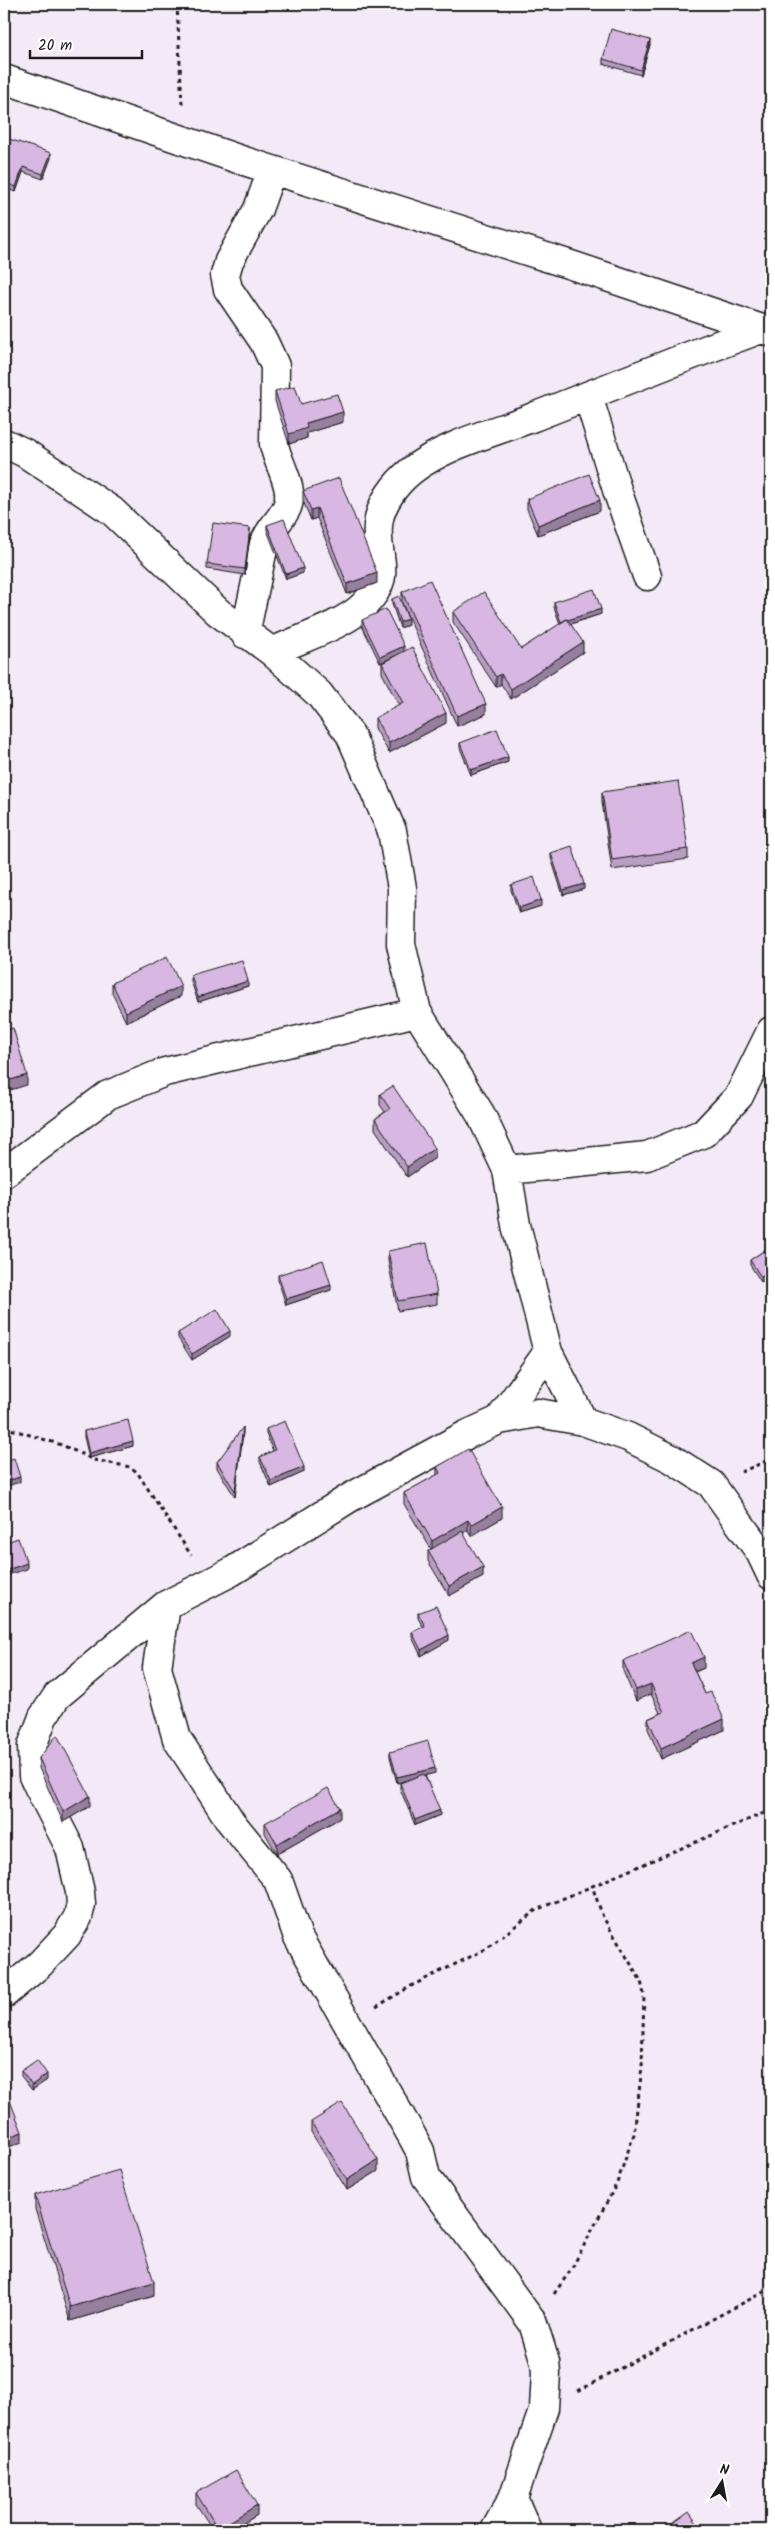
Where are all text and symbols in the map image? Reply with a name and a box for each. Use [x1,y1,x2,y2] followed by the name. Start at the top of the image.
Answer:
[30,28,142,60] scale bar
[38,34,72,58] text: 20 m
[698,2456,748,2506] north arrow
[718,2459,731,2482] text: N

